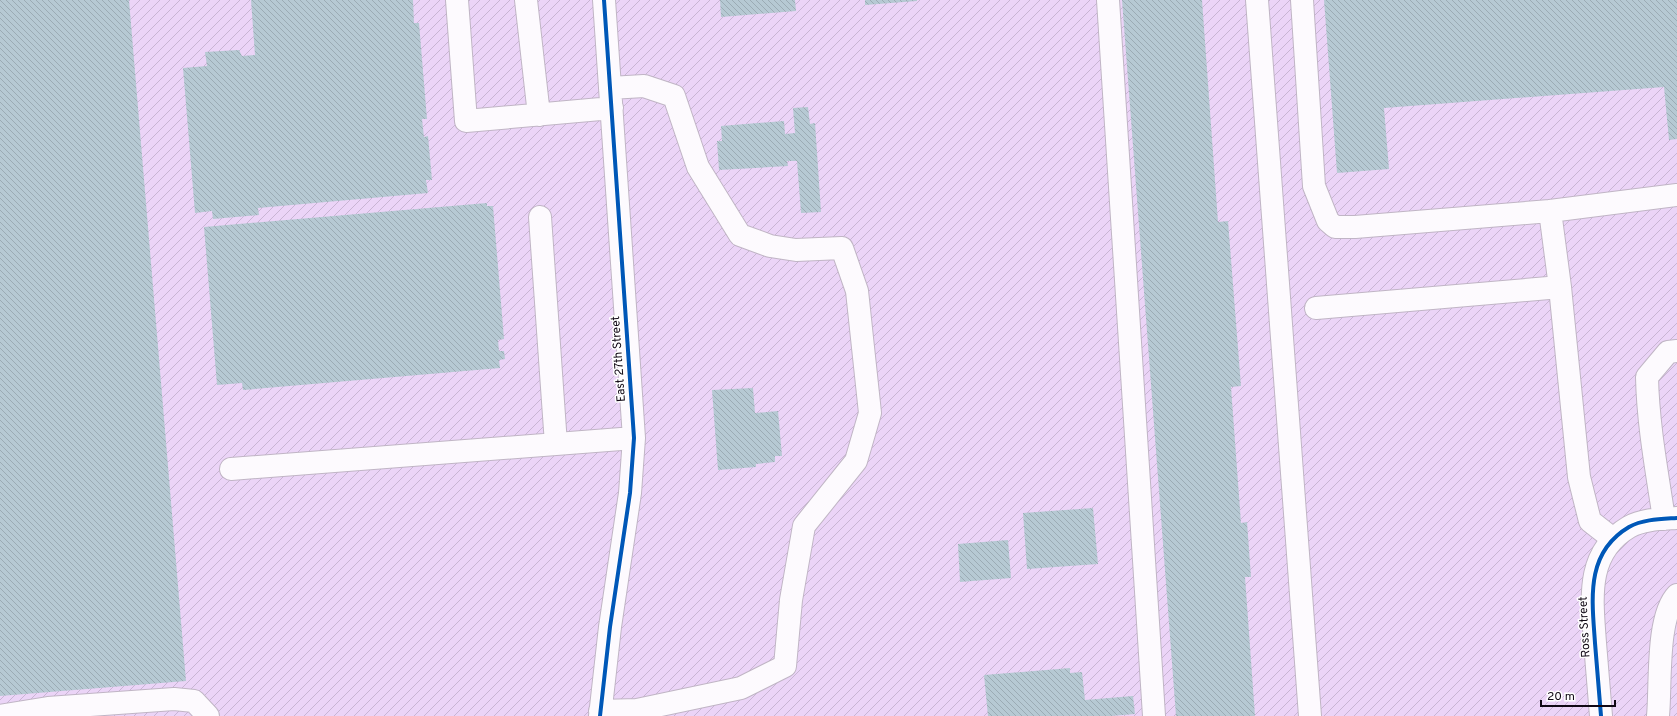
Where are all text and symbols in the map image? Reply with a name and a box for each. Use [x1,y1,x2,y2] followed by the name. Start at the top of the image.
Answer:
[608,315,630,403] street label: East 27th Street
[1575,596,1595,658] street label: Ross Street
[1541,682,1615,708] scale bar
[1547,689,1575,705] text: 20 m

